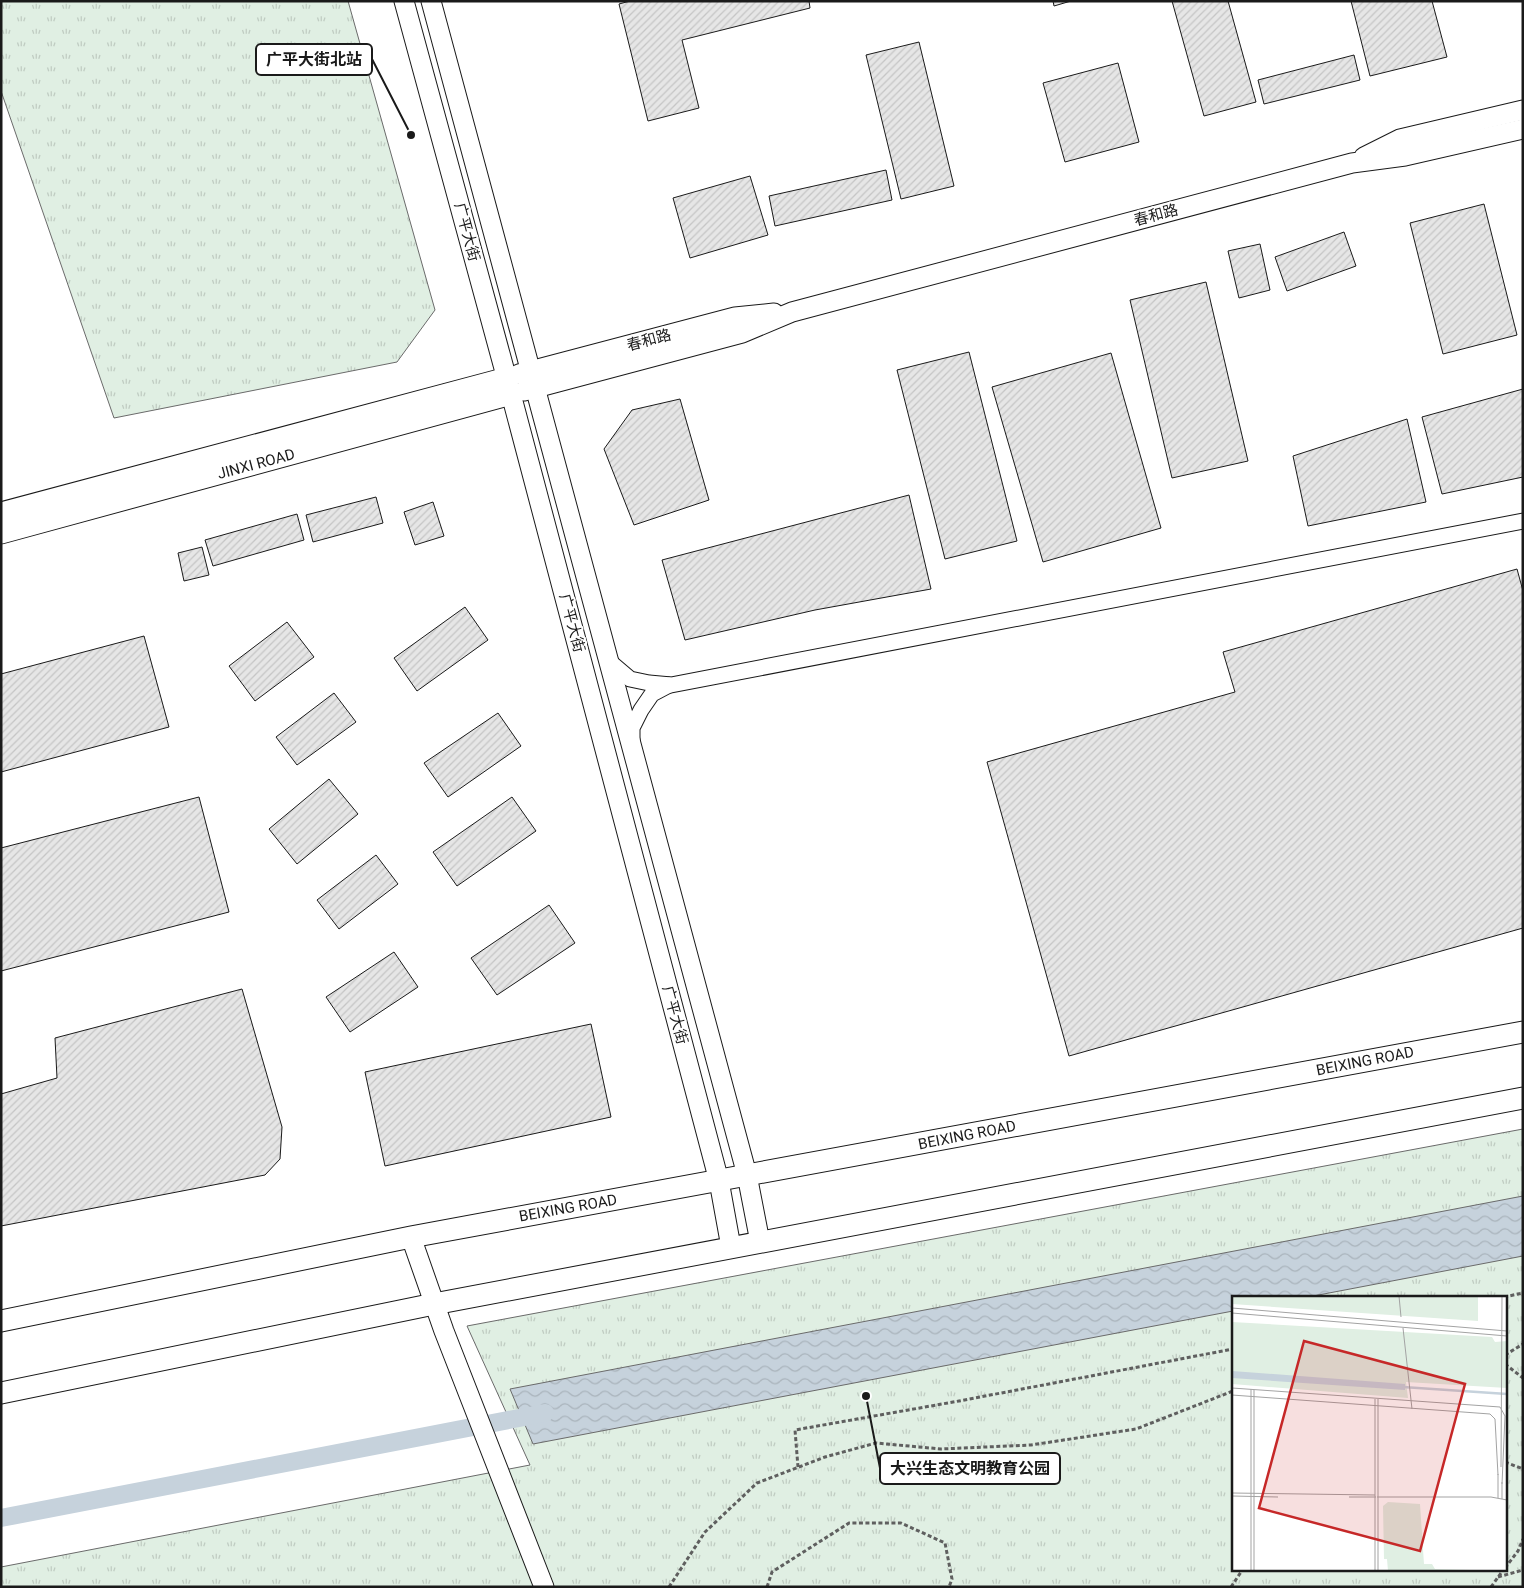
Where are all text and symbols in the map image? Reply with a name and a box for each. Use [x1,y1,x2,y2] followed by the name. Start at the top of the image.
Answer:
[256,44,372,75] callout: 广平大街北站
[266,50,362,69] text: 广平大街北站
[1132,200,1180,230] street label: 春和路
[451,201,483,263] street label: 广平大街
[625,325,673,355] street label: 春和路
[215,445,297,483] street label: JINXI ROAD
[556,592,588,654] street label: 广平大街
[659,984,691,1046] street label: 广平大街
[1315,1043,1415,1079] street label: BEIXING ROAD
[917,1117,1017,1153] street label: BEIXING ROAD
[518,1191,618,1225] street label: BEIXING ROAD
[1232,1296,1506,1570] inset map
[880,1453,1060,1484] callout: 大兴生态文明教育公园
[890,1459,1050,1478] text: 大兴生态文明教育公园

